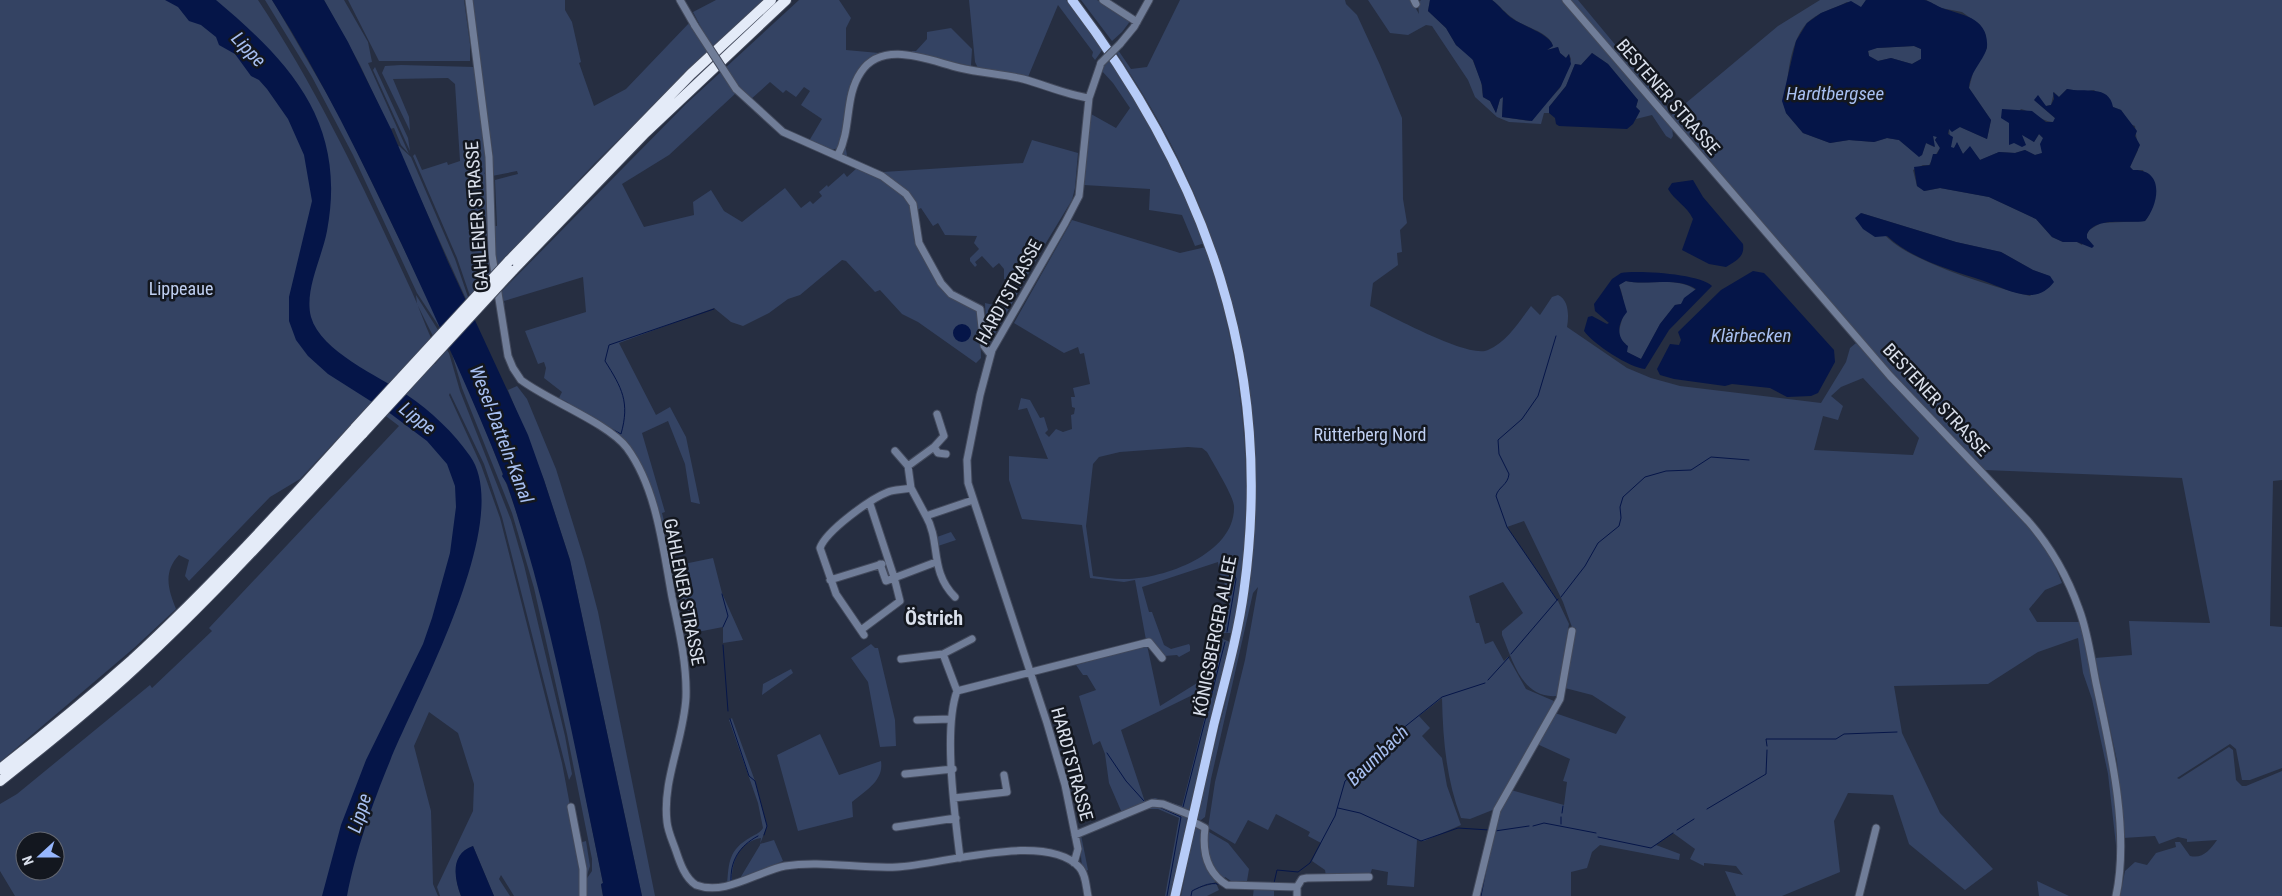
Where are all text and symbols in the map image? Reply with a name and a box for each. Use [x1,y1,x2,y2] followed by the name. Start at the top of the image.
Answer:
[227,27,271,72] water label: Lippe
[1612,35,1724,159] street label: BESTENER STRASSE
[1786,82,1884,105] water label: Hardtbergsee
[461,141,492,291] street label: GAHLENER STRASSE
[971,236,1046,348] street label: HARDTSTRASSE
[149,278,213,299] park label: Lippeaue
[1711,324,1791,347] water label: Klärbecken
[1879,339,1994,460] street label: BESTENER STRASSE
[465,362,539,507] water label: Wesel-Datteln-Kanal
[395,397,440,440] water label: Lippe
[1314,424,1426,445] park label: Rütterberg Nord
[660,516,709,667] street label: GAHLENER STRASSE
[1189,554,1240,718] street label: KÖNIGSBERGER ALLEE
[905,606,963,630] district label: Östrich
[1047,705,1098,823] street label: HARDTSTRASSE
[1342,720,1413,790] water label: Baumbach
[343,791,376,836] water label: Lippe
[15,831,65,881] north arrow
[19,854,37,868] text: N

